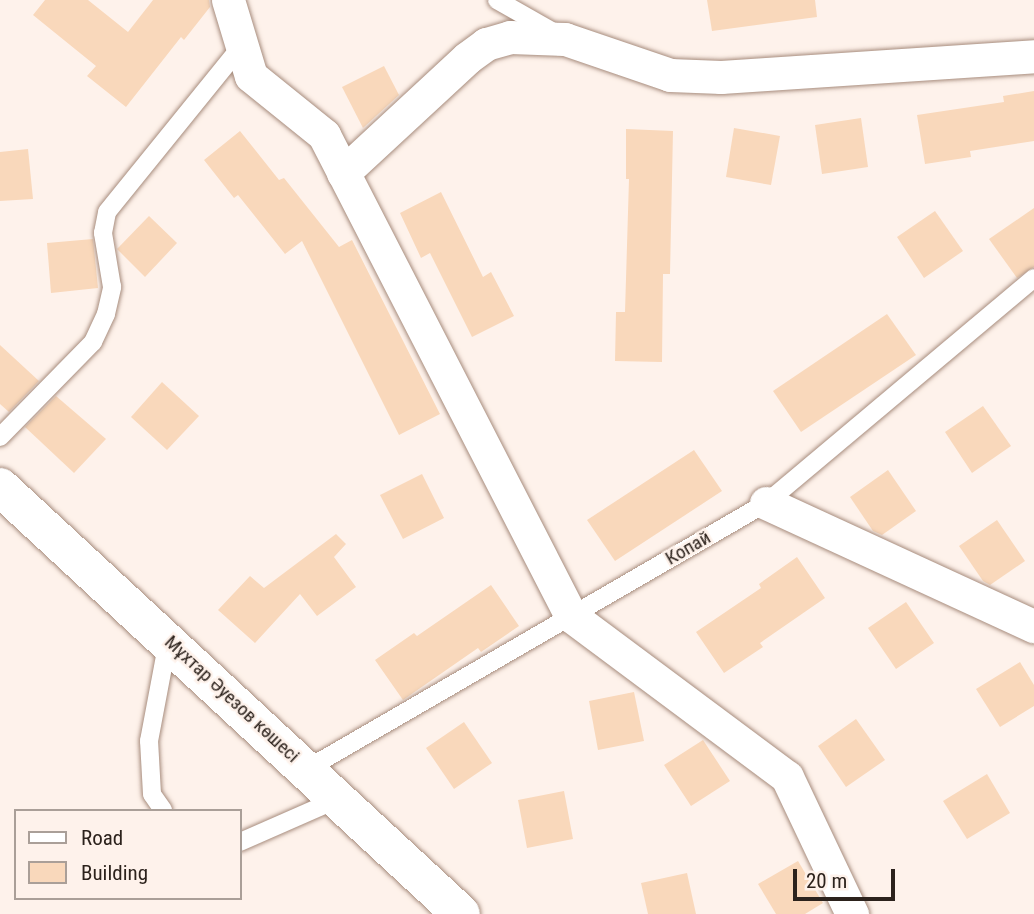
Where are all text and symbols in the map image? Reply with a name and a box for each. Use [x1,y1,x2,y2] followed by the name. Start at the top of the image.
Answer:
[661,526,715,570] street label: Копай
[160,631,304,767] street label: Мұхтар Әуезов көшесі
[14,809,242,900] legend
[81,826,123,850] text: Road
[796,855,898,899] scale bar
[81,861,148,885] text: Building
[806,869,847,893] text: 20 m

